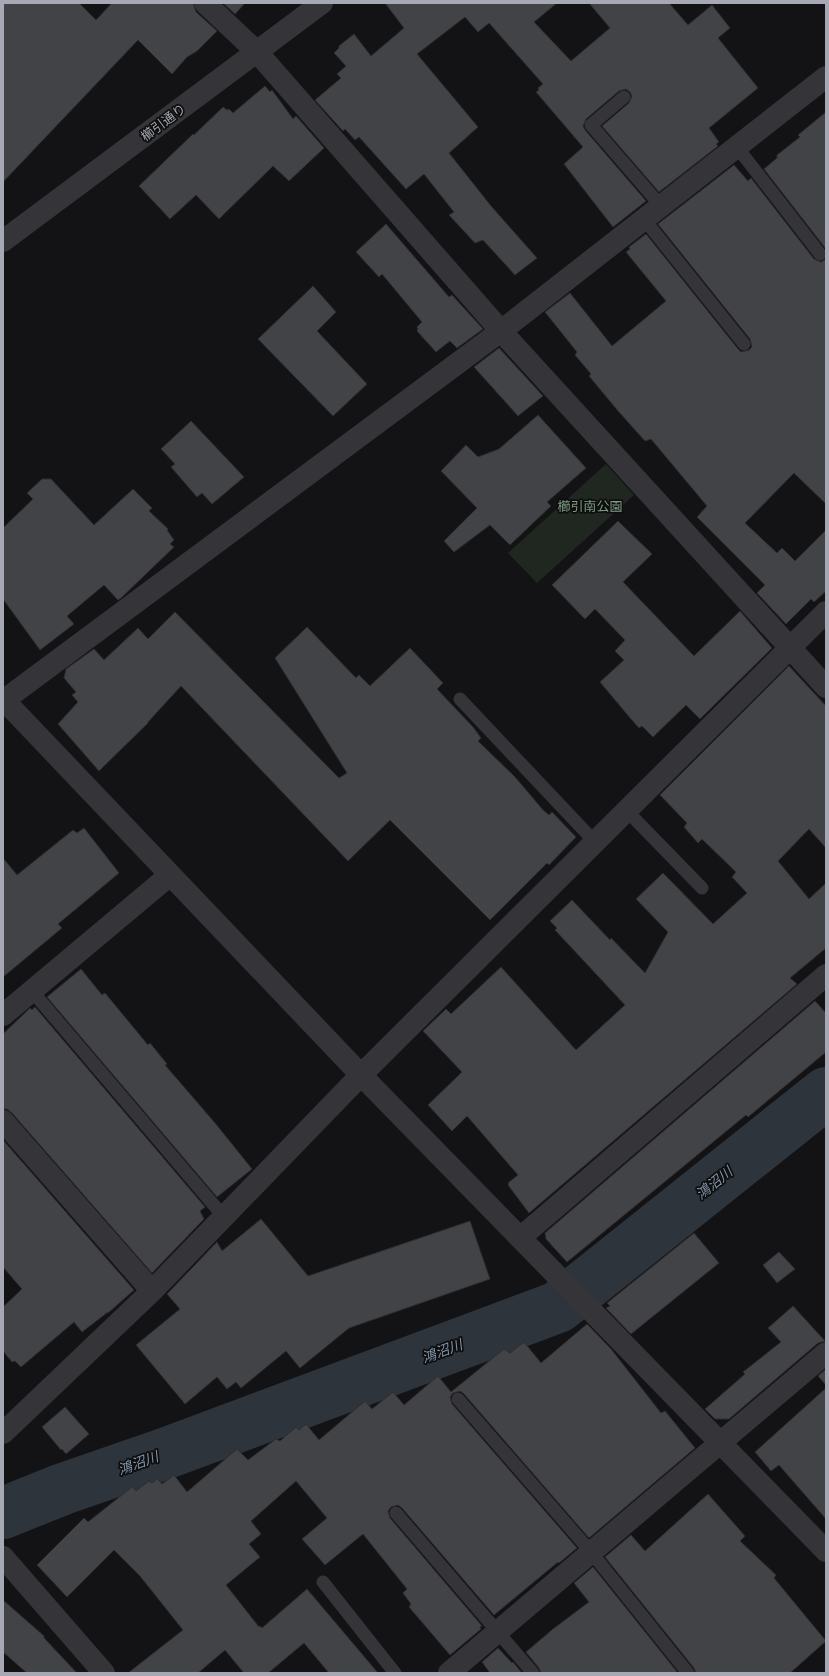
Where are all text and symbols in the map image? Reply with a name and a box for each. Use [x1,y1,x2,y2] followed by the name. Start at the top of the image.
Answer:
[137,100,189,144] street label: 櫛引通り
[557,498,623,514] park label: 櫛引南公園
[692,1162,737,1202] water label: 鴻沼川
[419,1335,466,1366] water label: 鴻沼川
[115,1447,162,1478] water label: 鴻沼川

